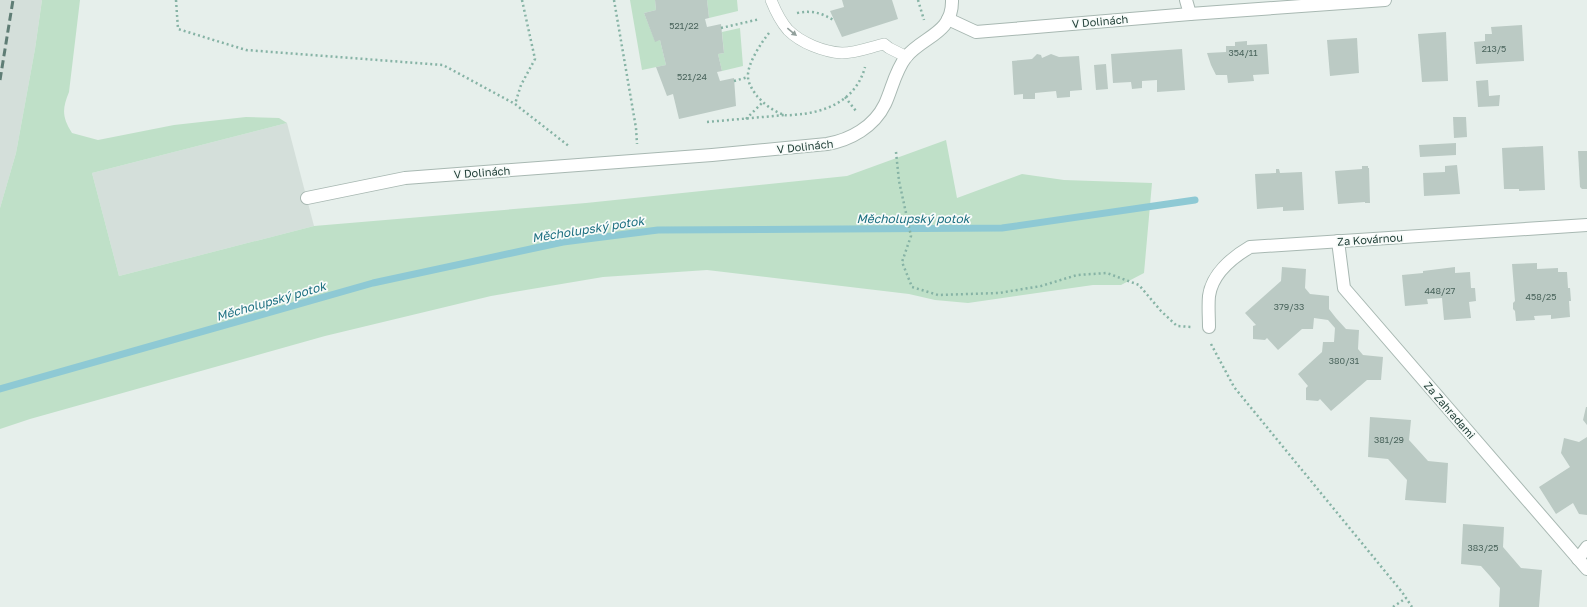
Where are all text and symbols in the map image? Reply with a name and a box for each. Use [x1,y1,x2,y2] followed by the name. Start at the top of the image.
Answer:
[1071,12,1129,30] street label: V Dolinách
[669,20,699,31] house number: 521/22
[787,28,797,37] one-way arrow
[1482,43,1506,54] house number: 213/5
[1228,47,1258,58] house number: 354/11
[677,71,707,82] house number: 521/24
[776,137,834,155] street label: V Dolinách
[453,164,511,180] street label: V Dolinách
[856,211,971,226] water label: Měcholupský potok
[531,213,646,245] water label: Měcholupský potok
[1337,230,1403,248] street label: Za Kovárnou
[215,278,329,324] water label: Měcholupský potok
[1425,285,1456,296] house number: 448/27
[1526,291,1556,302] house number: 458/25
[1274,301,1304,312] house number: 379/33
[1329,355,1360,366] house number: 380/31
[1422,379,1478,441] street label: Za Zahradami
[1374,434,1404,445] house number: 381/29
[1468,542,1498,553] house number: 383/25

